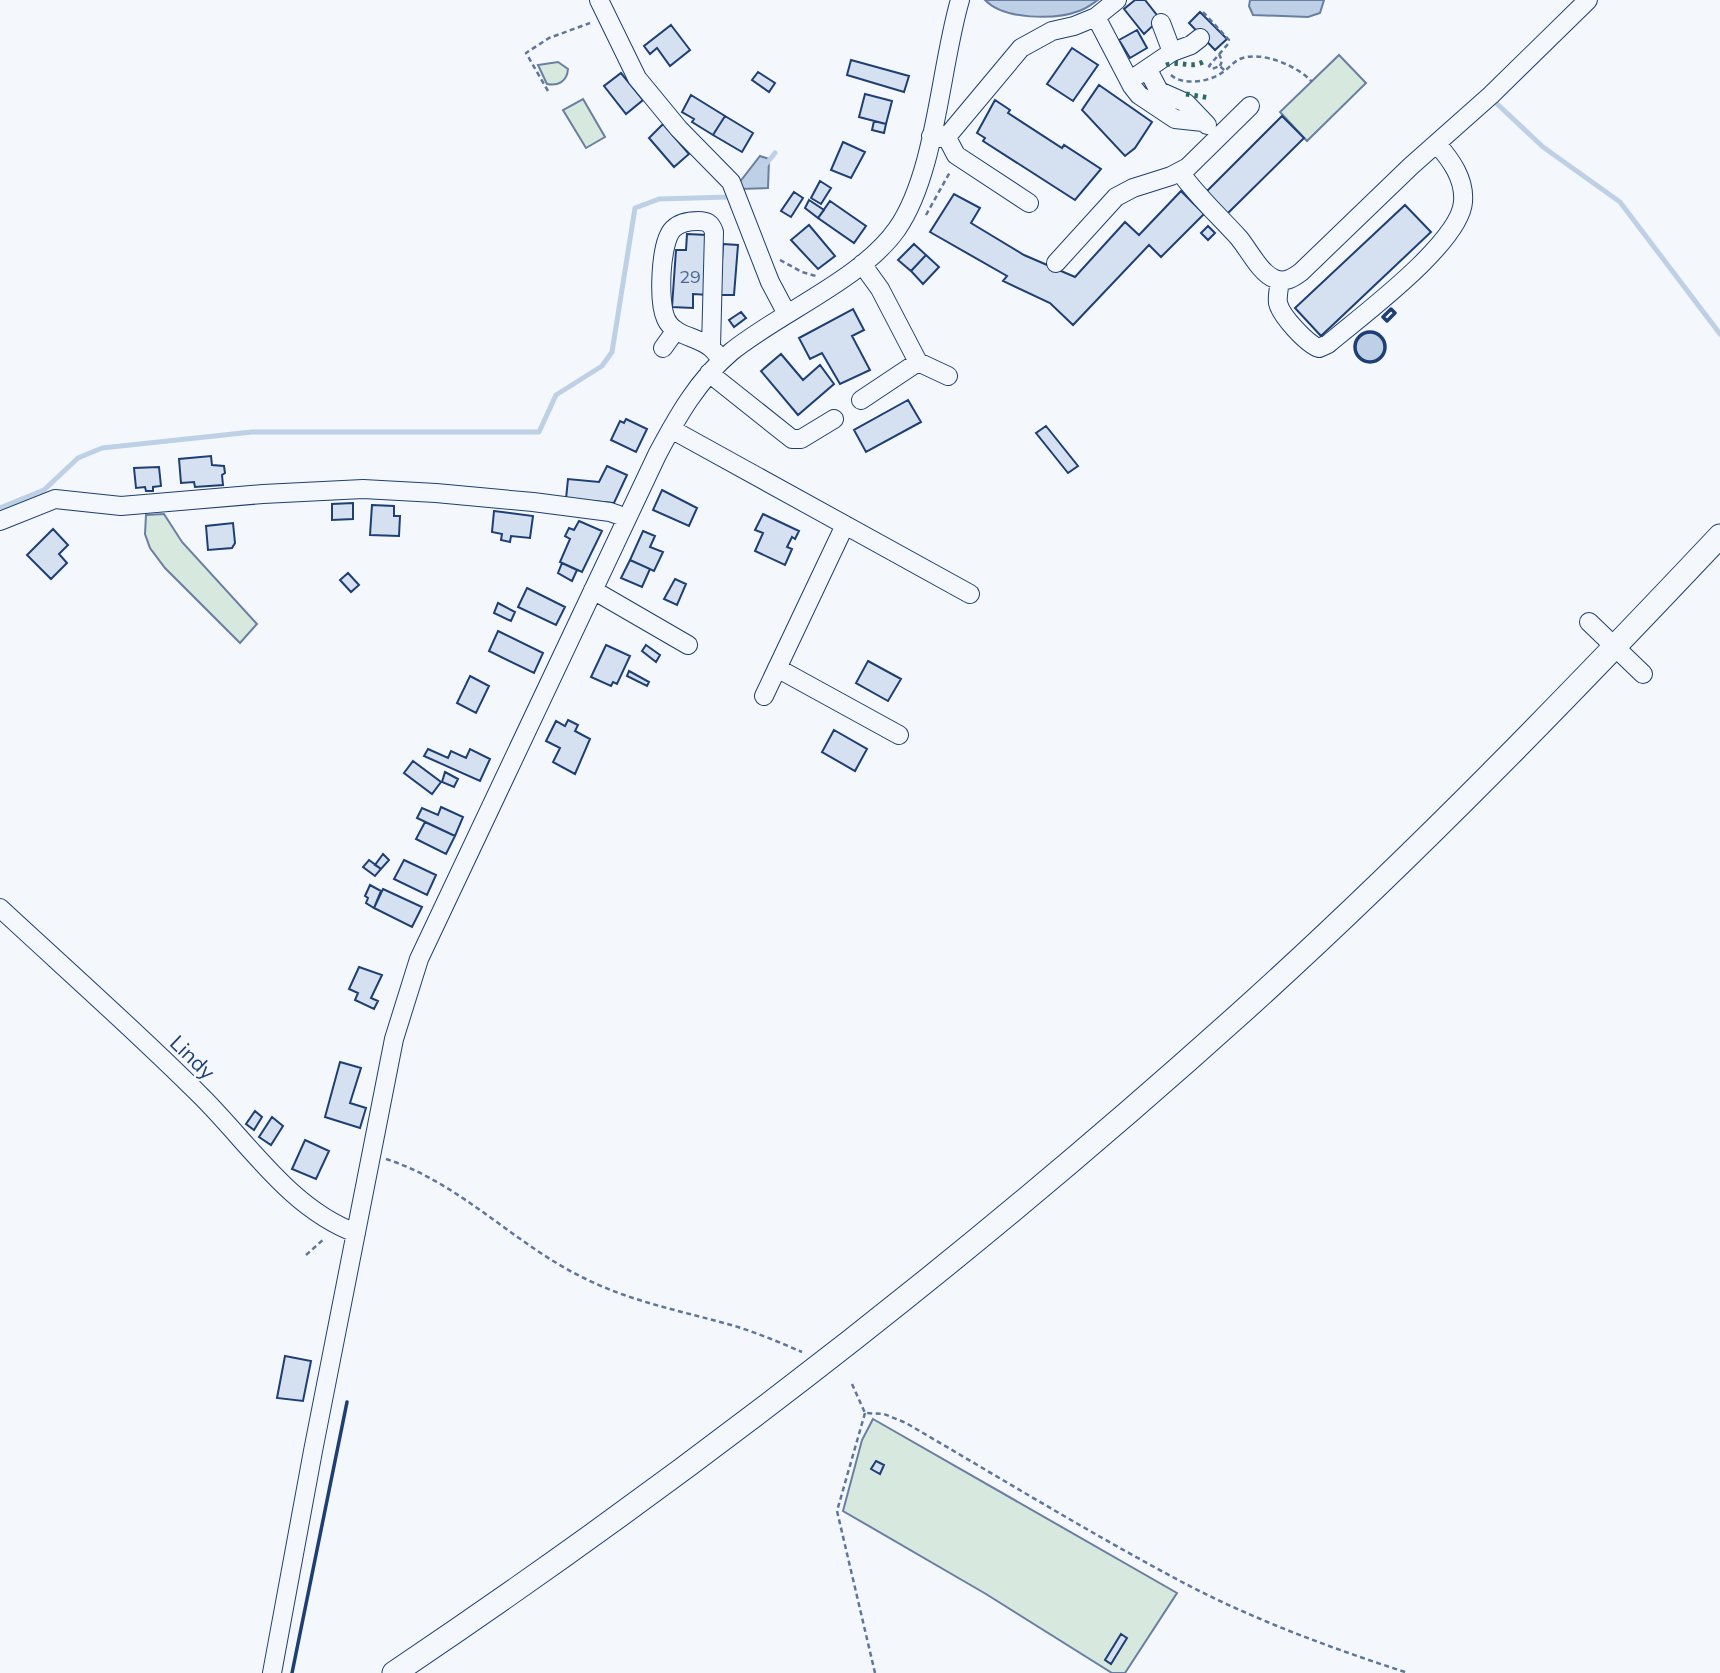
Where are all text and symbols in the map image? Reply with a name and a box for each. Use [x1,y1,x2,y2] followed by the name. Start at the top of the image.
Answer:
[679,265,701,288] house number: 29
[165,1029,221,1085] street label: Lindy

